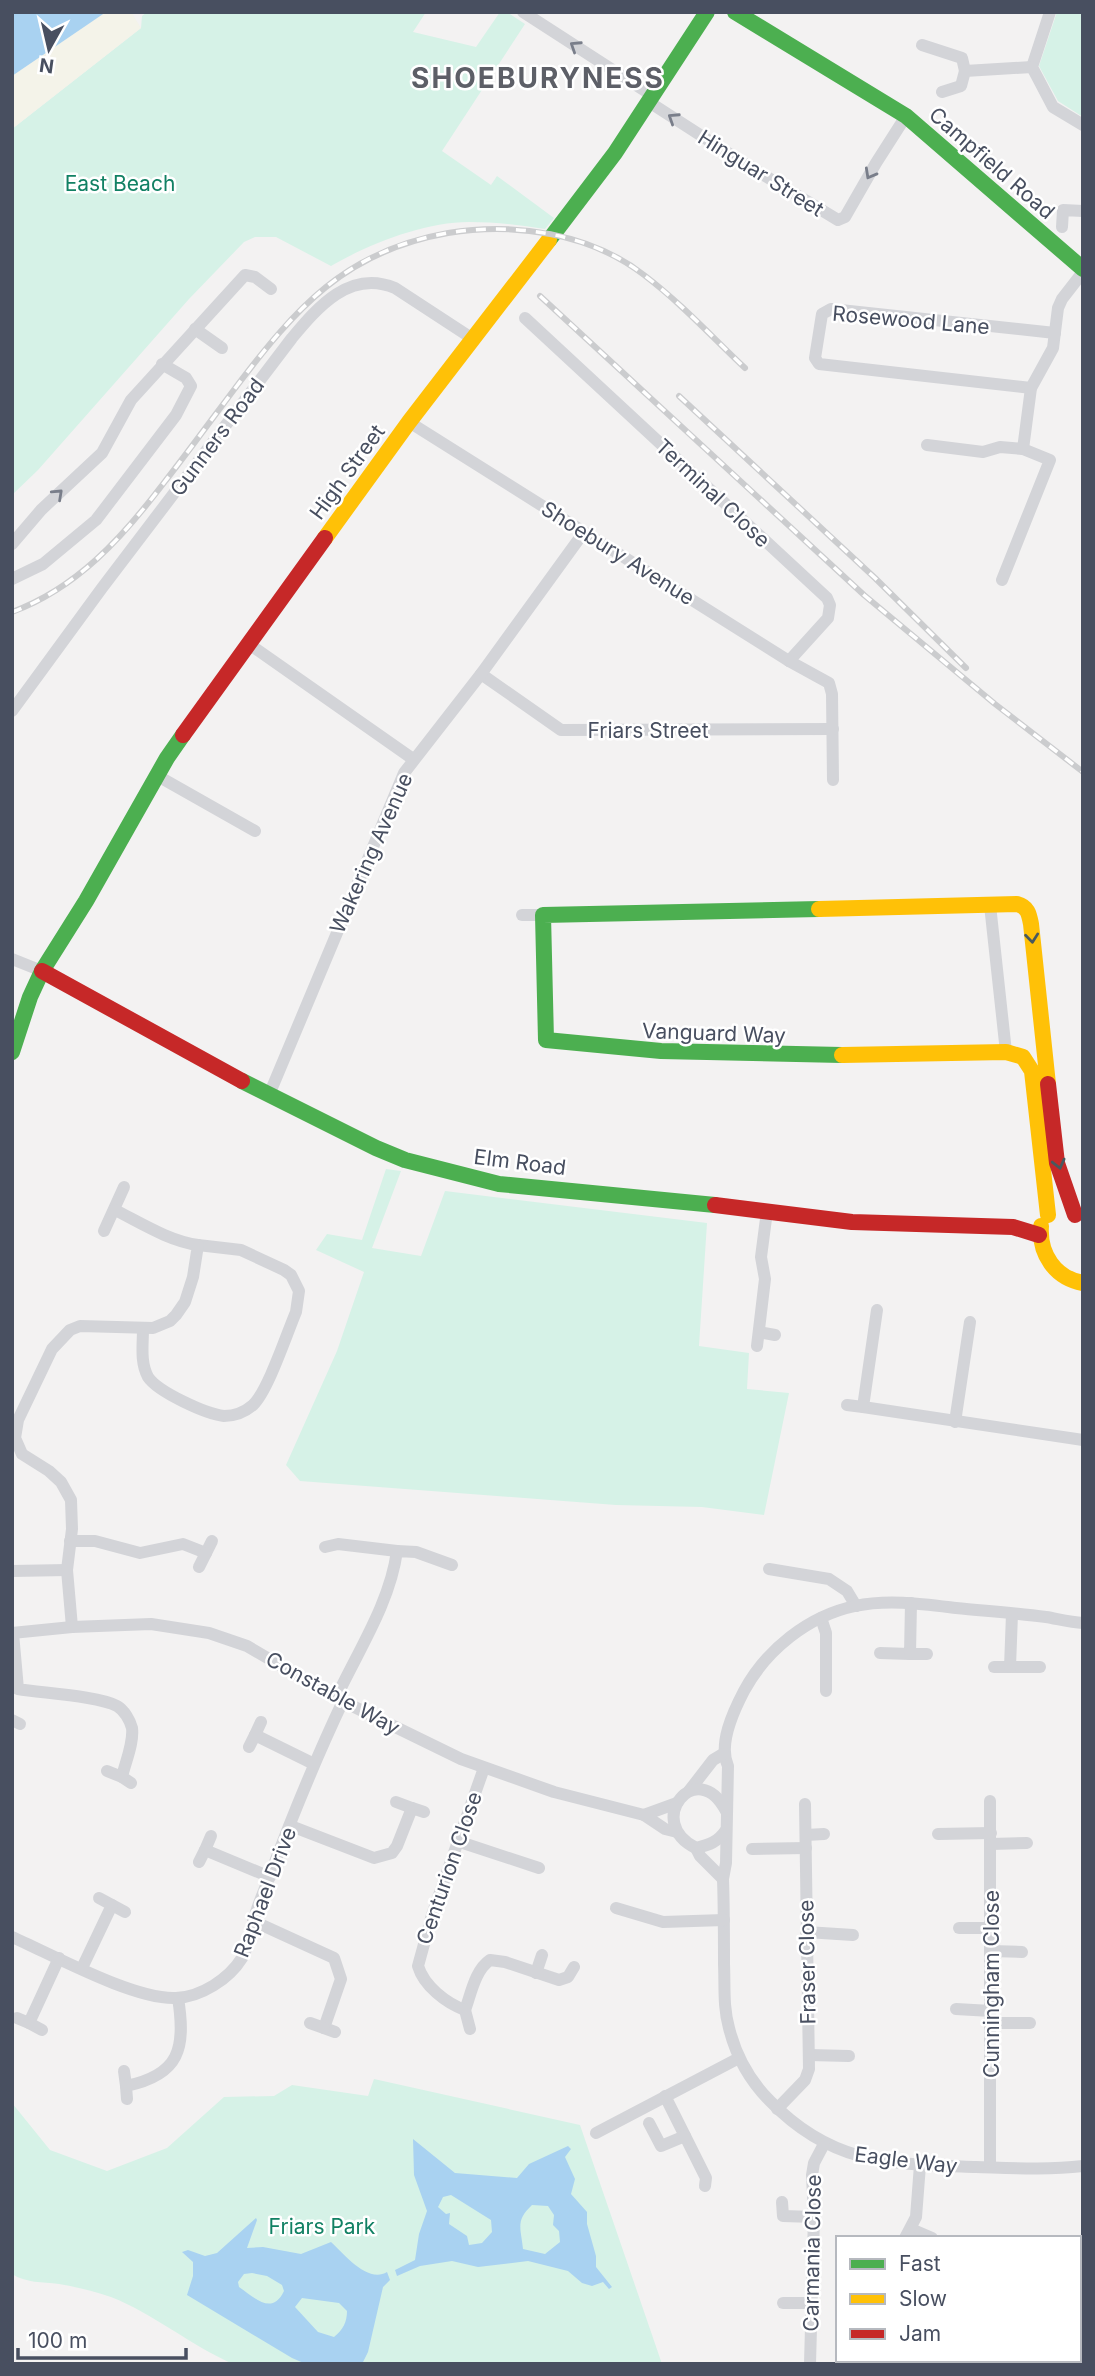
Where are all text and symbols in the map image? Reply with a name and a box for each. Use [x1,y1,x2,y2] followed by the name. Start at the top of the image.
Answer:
[14,14,84,84] north arrow
[570,41,583,54] one-way arrow
[38,53,55,78] text: N
[411,61,665,95] district label: SHOEBURYNESS
[924,102,1060,224] street label: Campfield Road
[668,113,681,126] one-way arrow
[694,124,828,222] street label: Hinguar Street
[865,166,878,179] one-way arrow
[65,171,175,196] park label: East Beach
[831,301,991,339] street label: Rosewood Lane
[165,373,269,501] street label: Gunners Road
[304,420,390,524] street label: High Street
[651,434,775,552] street label: Terminal Close
[50,490,63,502] one-way arrow
[537,496,699,610] street label: Shoebury Avenue
[587,718,709,743] street label: Friars Street
[324,769,418,937] street label: Wakering Avenue
[1025,932,1040,944] one-way arrow
[642,1018,787,1048] street label: Vanguard Way
[472,1144,568,1180] street label: Elm Road
[1051,1157,1065,1169] one-way arrow
[262,1646,404,1740] street label: Constable Way
[411,1788,487,1948] street label: Centurion Close
[229,1823,301,1961] street label: Raphael Drive
[979,1890,1004,2078] street label: Cunningham Close
[793,1899,821,2025] street label: Fraser Close
[853,2141,959,2179] street label: Eagle Way
[798,2174,826,2332] street label: Carmania Close
[269,2214,376,2239] park label: Friars Park
[836,2236,1081,2362] legend
[899,2251,941,2276] text: Fast
[899,2286,947,2311] text: Slow
[18,2316,186,2360] scale bar
[899,2321,941,2346] text: Jam
[28,2328,87,2353] text: 100 m

